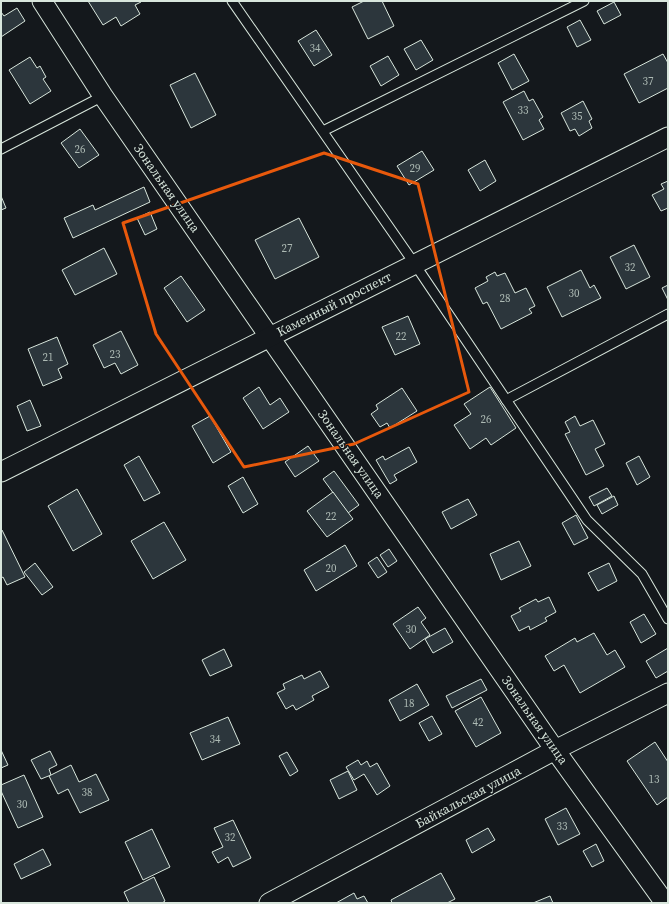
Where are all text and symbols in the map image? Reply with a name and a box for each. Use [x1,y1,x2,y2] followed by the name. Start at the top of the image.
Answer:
[310,41,321,56] house number: 34
[643,74,654,89] house number: 37
[518,103,529,118] house number: 33
[572,109,583,124] house number: 35
[130,140,204,236] street label: Зональная улица
[75,142,86,157] house number: 26
[410,161,421,176] house number: 29
[282,241,293,256] house number: 27
[625,260,636,275] house number: 32
[274,268,394,340] street label: Каменный проспект
[569,286,580,301] house number: 30
[500,291,511,306] house number: 28
[396,329,407,344] house number: 22
[110,347,121,362] house number: 23
[43,350,54,365] house number: 21
[314,406,388,502] street label: Зональная улица
[481,412,492,427] house number: 26
[326,509,337,524] house number: 22
[326,561,337,576] house number: 20
[406,622,417,637] house number: 30
[498,672,572,768] street label: Зональная улица
[404,696,415,711] house number: 18
[473,715,484,730] house number: 42
[210,732,221,747] house number: 34
[412,762,524,832] street label: Байкальская улица
[649,772,660,787] house number: 13
[82,785,93,800] house number: 38
[17,797,28,812] house number: 30
[557,819,568,834] house number: 33
[225,830,236,845] house number: 32

